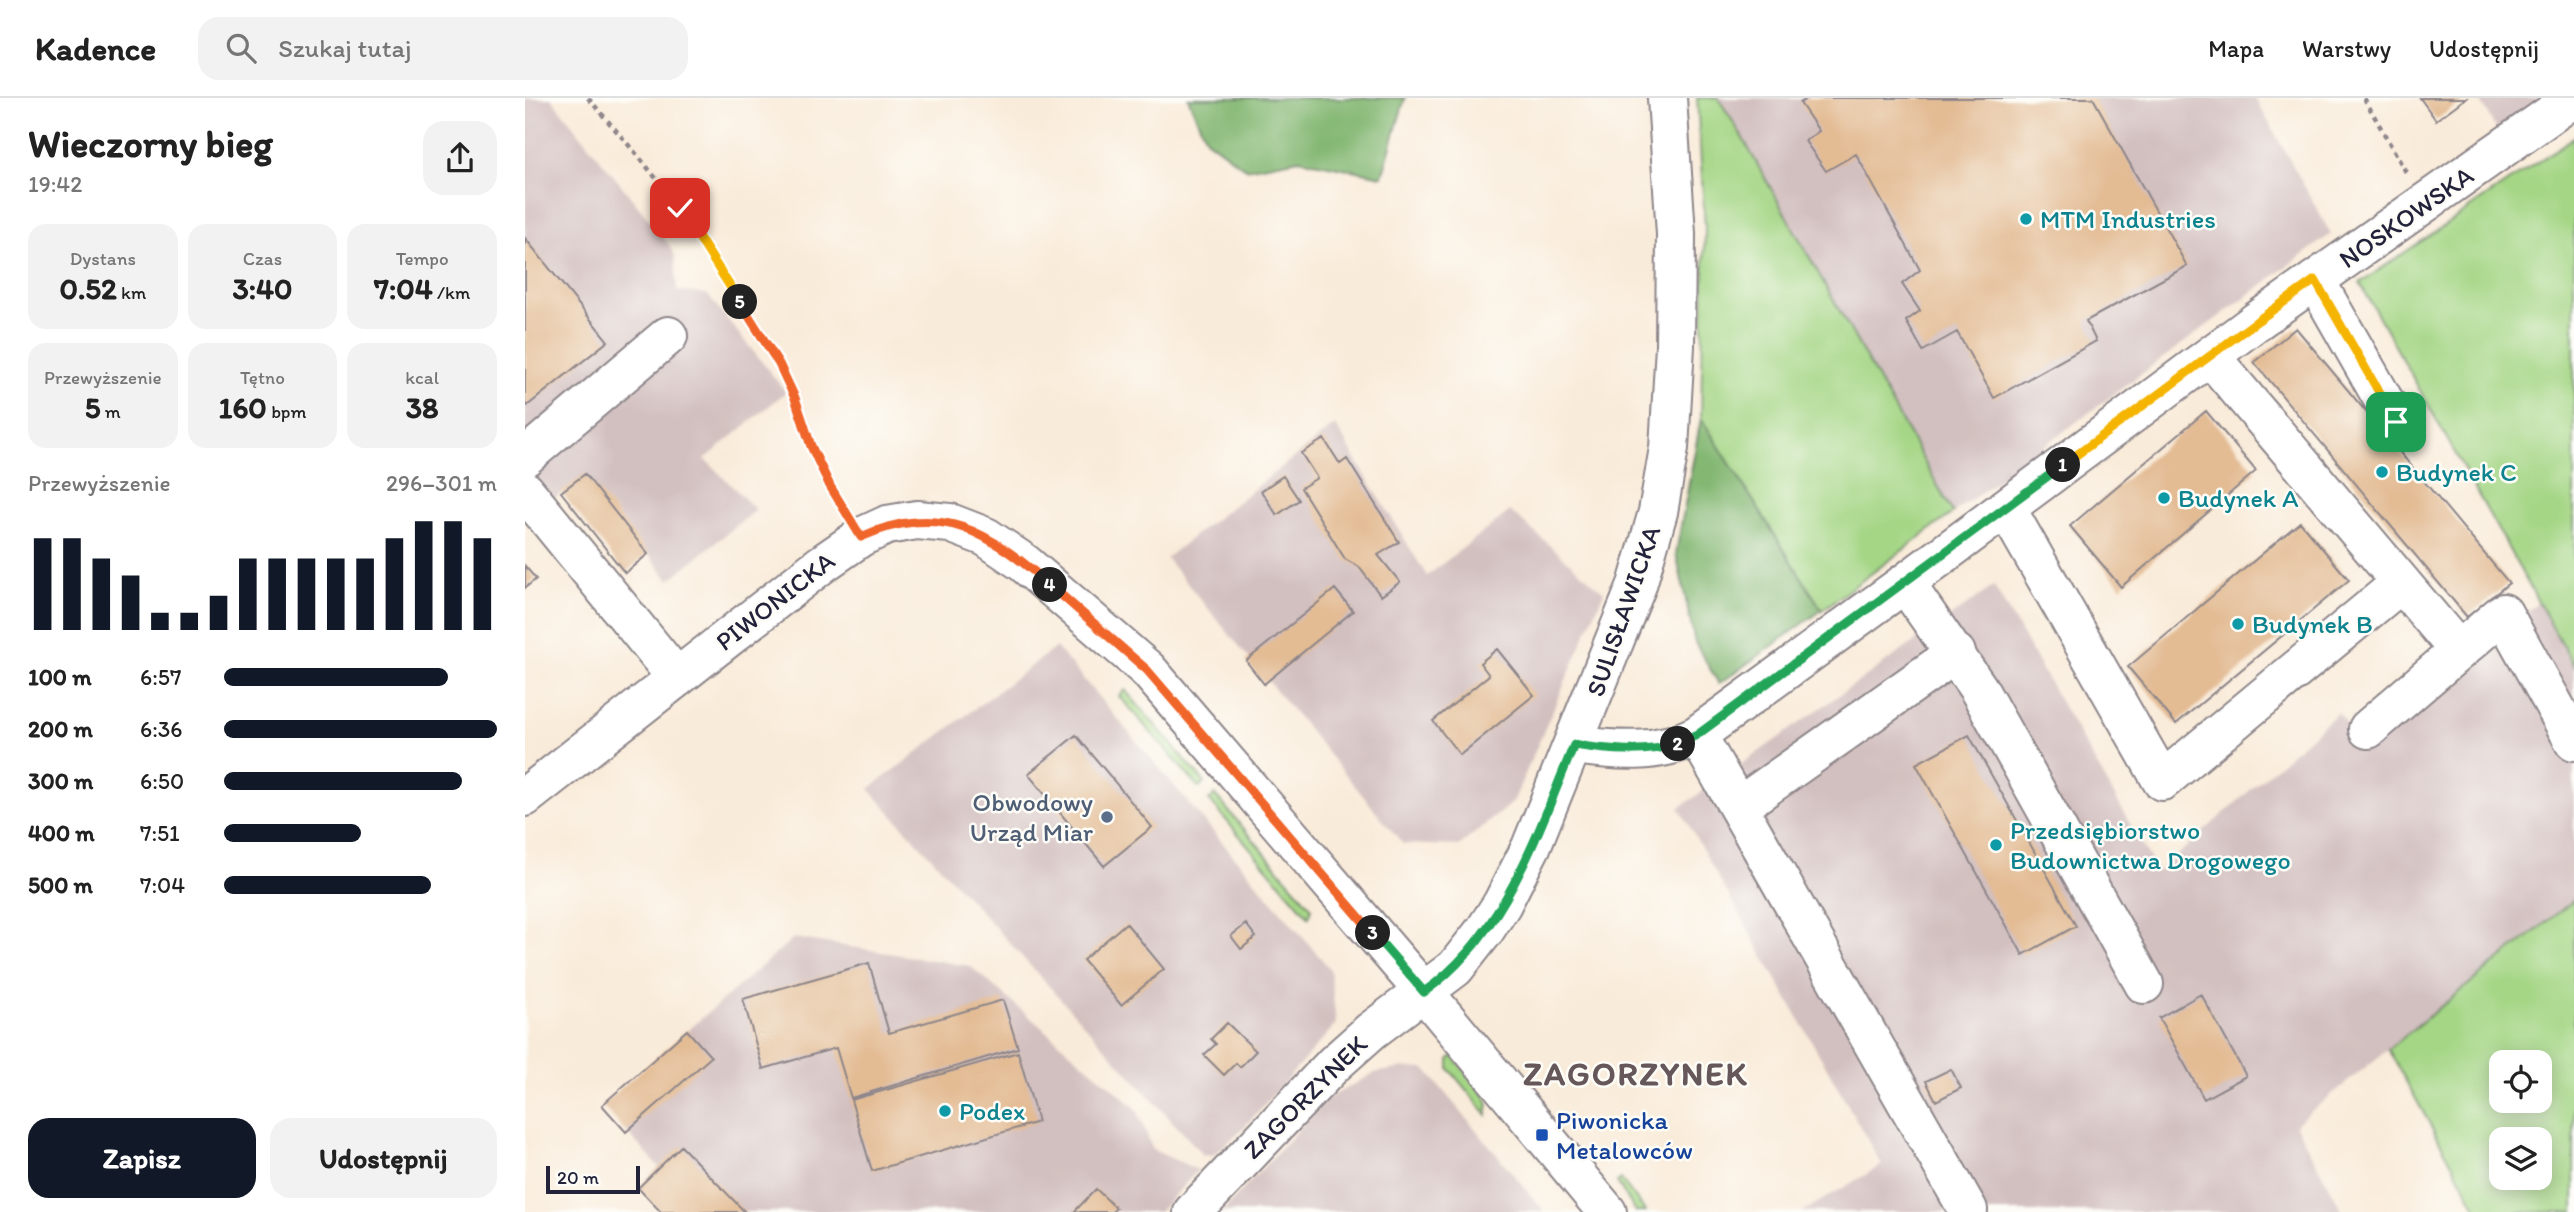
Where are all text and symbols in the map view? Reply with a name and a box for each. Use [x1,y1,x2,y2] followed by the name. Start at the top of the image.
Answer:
[198,17,688,80] search box
[35,29,156,68] text: Kadence
[222,29,260,67] icon: search
[278,32,411,64] text: Szukaj tutaj
[2208,34,2264,63] text: Mapa
[2302,34,2391,63] text: Warstwy
[2429,34,2539,63] text: Udostępnij
[28,121,273,167] text: Wieczorny bieg
[423,121,497,195] button: share
[2333,159,2480,275] street label: NOSKOWSKA
[28,170,82,198] text: 19:42
[650,178,710,238] pin
[661,189,699,227] icon: check
[2040,203,2216,235] place label: MTM Industries
[2018,211,2034,227] marker: MTM Industries
[70,247,136,270] text: Dystans
[243,247,282,270] text: Czas
[396,247,449,270] text: Tempo
[59,270,117,307] text: 0.52
[232,270,293,307] text: 3:40
[374,270,433,307] text: 7:04
[117,281,146,304] text: km
[433,281,470,304] text: /km
[723,284,757,320] pin: 5
[735,290,744,313] text: 5
[44,366,162,389] text: Przewyższenie
[240,366,285,389] text: Tętno
[405,366,439,389] text: kcal
[85,389,101,426] text: 5
[219,389,267,426] text: 160
[406,389,439,426] text: 38
[2366,392,2426,452] pin
[101,400,121,423] text: m
[267,400,306,423] text: bpm
[2377,403,2415,441] icon: arrive
[2045,448,2081,482] pin: 1
[2058,453,2067,476] text: 1
[2396,456,2517,488] place label: Budynek C
[2374,464,2390,480] marker: Budynek C
[28,469,170,497] text: Przewyższenie
[386,469,497,497] text: 296–301 m
[2178,482,2299,514] place label: Budynek A
[2156,490,2172,506] marker: Budynek A
[1579,521,1667,701] street label: SULISŁAWICKA
[709,544,841,657] street label: PIWONICKA
[1033,568,1067,602] pin: 4
[1044,573,1055,596] text: 4
[2252,608,2373,640] place label: Budynek B
[2230,616,2246,632] marker: Budynek B
[28,663,92,691] text: 100 m
[140,663,181,691] text: 6:57
[28,715,93,743] text: 200 m
[140,715,183,743] text: 6:36
[1661,726,1695,762] pin: 2
[1673,732,1683,755] text: 2
[28,767,93,795] text: 300 m
[140,767,184,795] text: 6:50
[970,786,1094,848] place label: Obwodowy Urząd Miar
[1099,809,1115,825] marker: Obwodowy Urząd Miar
[2010,814,2291,876] place label: Przedsiębiorstwo Budownictwa Drogowego
[28,819,95,847] text: 400 m
[140,819,180,847] text: 7:51
[1988,837,2004,853] marker: Przedsiębiorstwo Budownictwa Drogowego
[28,871,93,899] text: 500 m
[140,871,185,899] text: 7:04
[1355,916,1391,950] pin: 3
[1367,921,1378,944] text: 3
[1236,1028,1374,1166] street label: ZAGORZYNEK
[2489,1050,2552,1190] map controls
[2489,1050,2552,1113] button: locate
[1523,1054,1749,1093] district label: ZAGORZYNEK
[959,1095,1025,1127] place label: Podex
[937,1103,953,1119] marker: Podex
[1556,1104,1693,1166] place label: Piwonicka Metalowców
[28,1118,256,1198] button: Zapisz
[270,1118,497,1198] button: Udostępnij
[1534,1127,1550,1143] marker: Piwonicka Metalowców
[2489,1127,2552,1190] button: layers
[546,1163,641,1195] scale bar
[557,1166,599,1189] text: 20 m

